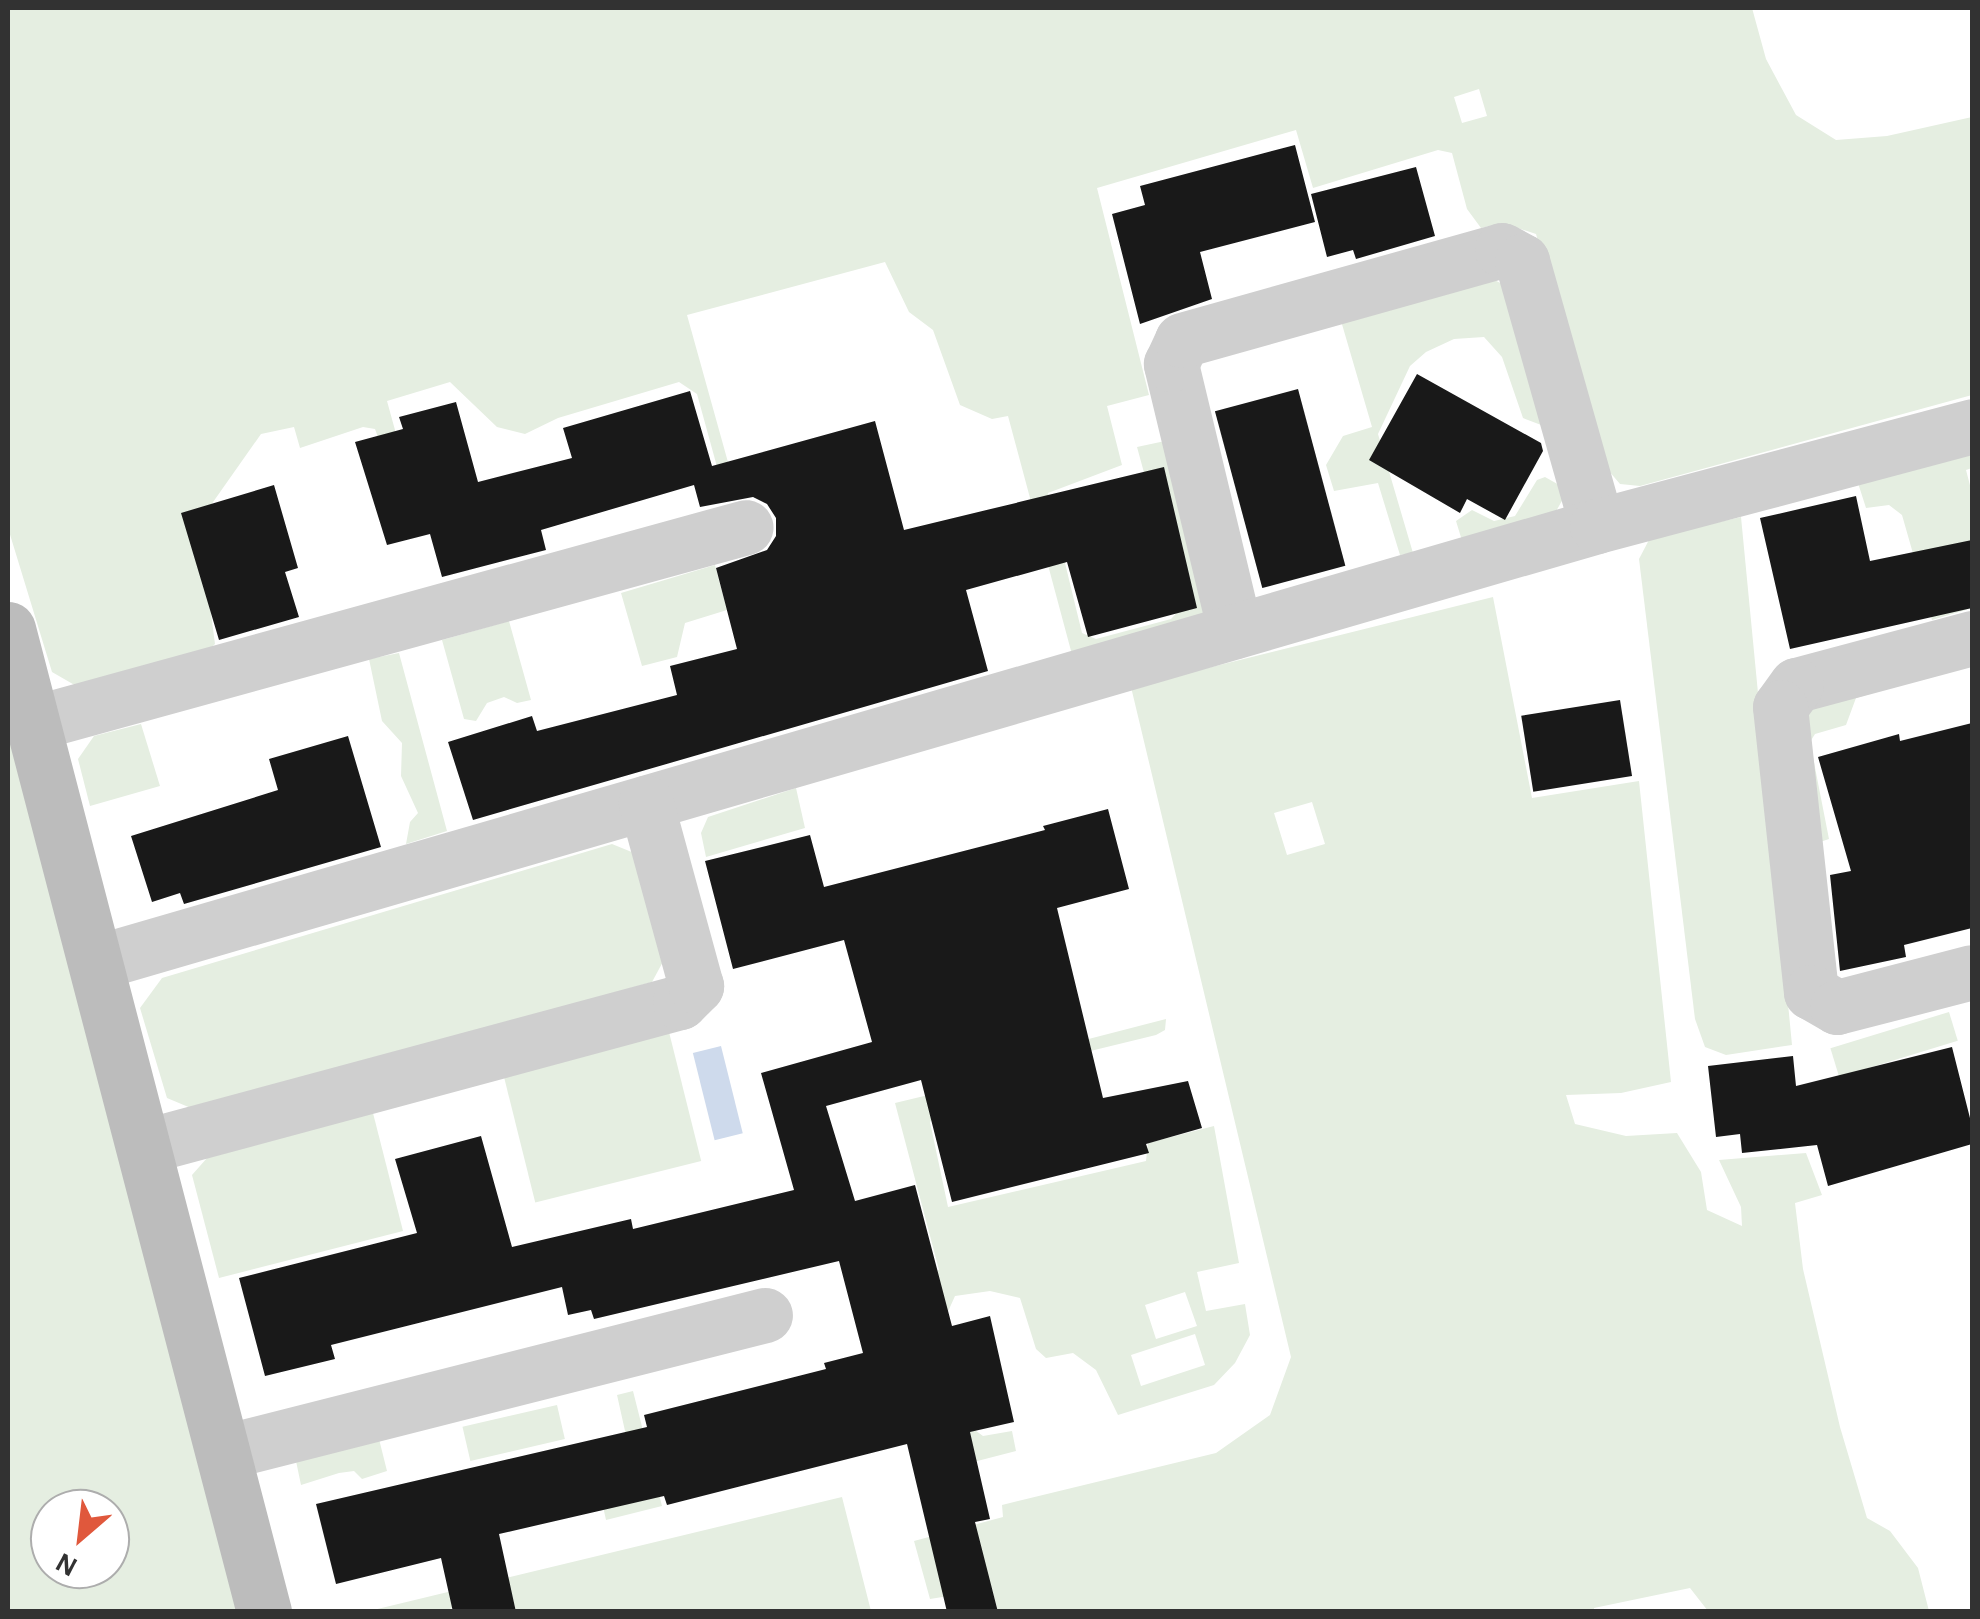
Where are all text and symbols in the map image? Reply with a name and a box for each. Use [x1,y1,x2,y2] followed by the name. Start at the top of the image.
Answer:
[30,1489,130,1589] north arrow
[52,1547,82,1581] text: N

